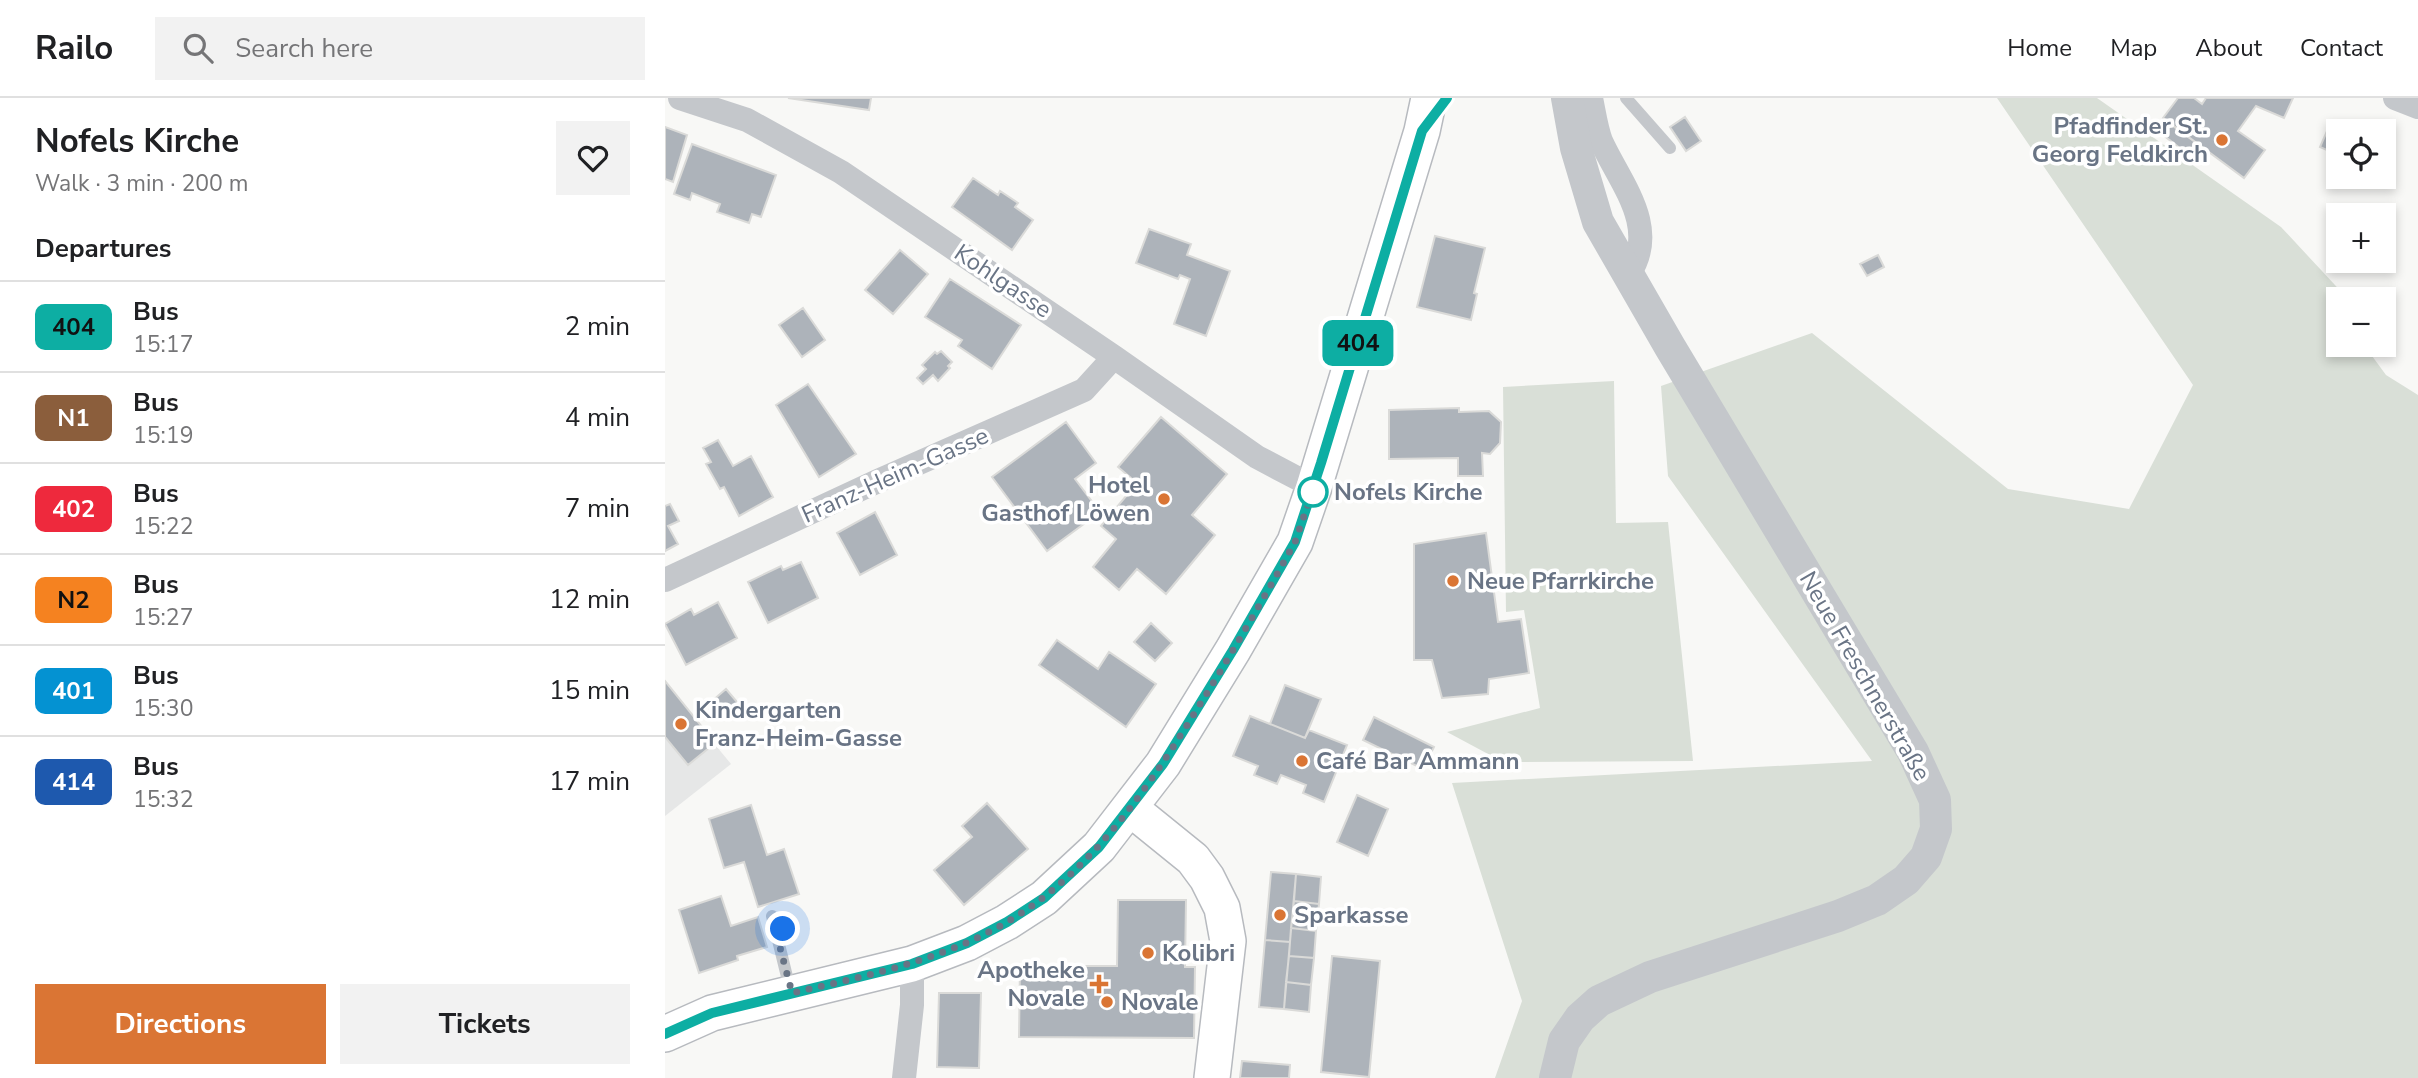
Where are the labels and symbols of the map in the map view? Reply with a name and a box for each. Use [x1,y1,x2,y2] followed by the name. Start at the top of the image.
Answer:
[2032,110,2208,170] place label: Pfadfinder St. Georg Feldkirch
[2214,132,2230,148] marker: Pfadfinder St. Georg Feldkirch
[948,237,1058,325] street label: Kohlgasse
[1318,320,1398,366] line badge: 404
[796,419,994,531] street label: Franz-Heim-Gasse
[981,469,1150,529] place label: Hotel Gasthof Löwen
[1334,476,1482,508] place label: Nofels Kirche
[1298,477,1328,507] marker: Nofels Kirche
[1156,491,1172,507] marker: Hotel Gasthof Löwen
[1467,565,1654,597] place label: Neue Pfarrkirche
[1792,565,1938,787] street label: Neue Freschnerstraße
[1445,573,1461,589] marker: Neue Pfarrkirche
[695,694,902,754] place label: Kindergarten Franz-Heim-Gasse
[673,716,689,732] marker: Kindergarten Franz-Heim-Gasse
[1316,745,1520,777] place label: Café Bar Ammann
[1294,753,1310,769] marker: Café Bar Ammann
[1294,899,1408,931] place label: Sparkasse
[1272,907,1288,923] marker: Sparkasse
[765,911,800,946] your location
[1162,937,1235,969] place label: Kolibri
[1140,945,1156,961] marker: Kolibri
[977,954,1085,1014] place label: Apotheke Novale
[1091,976,1107,992] marker: Apotheke Novale
[1121,986,1199,1018] place label: Novale
[1099,994,1115,1010] marker: Novale

